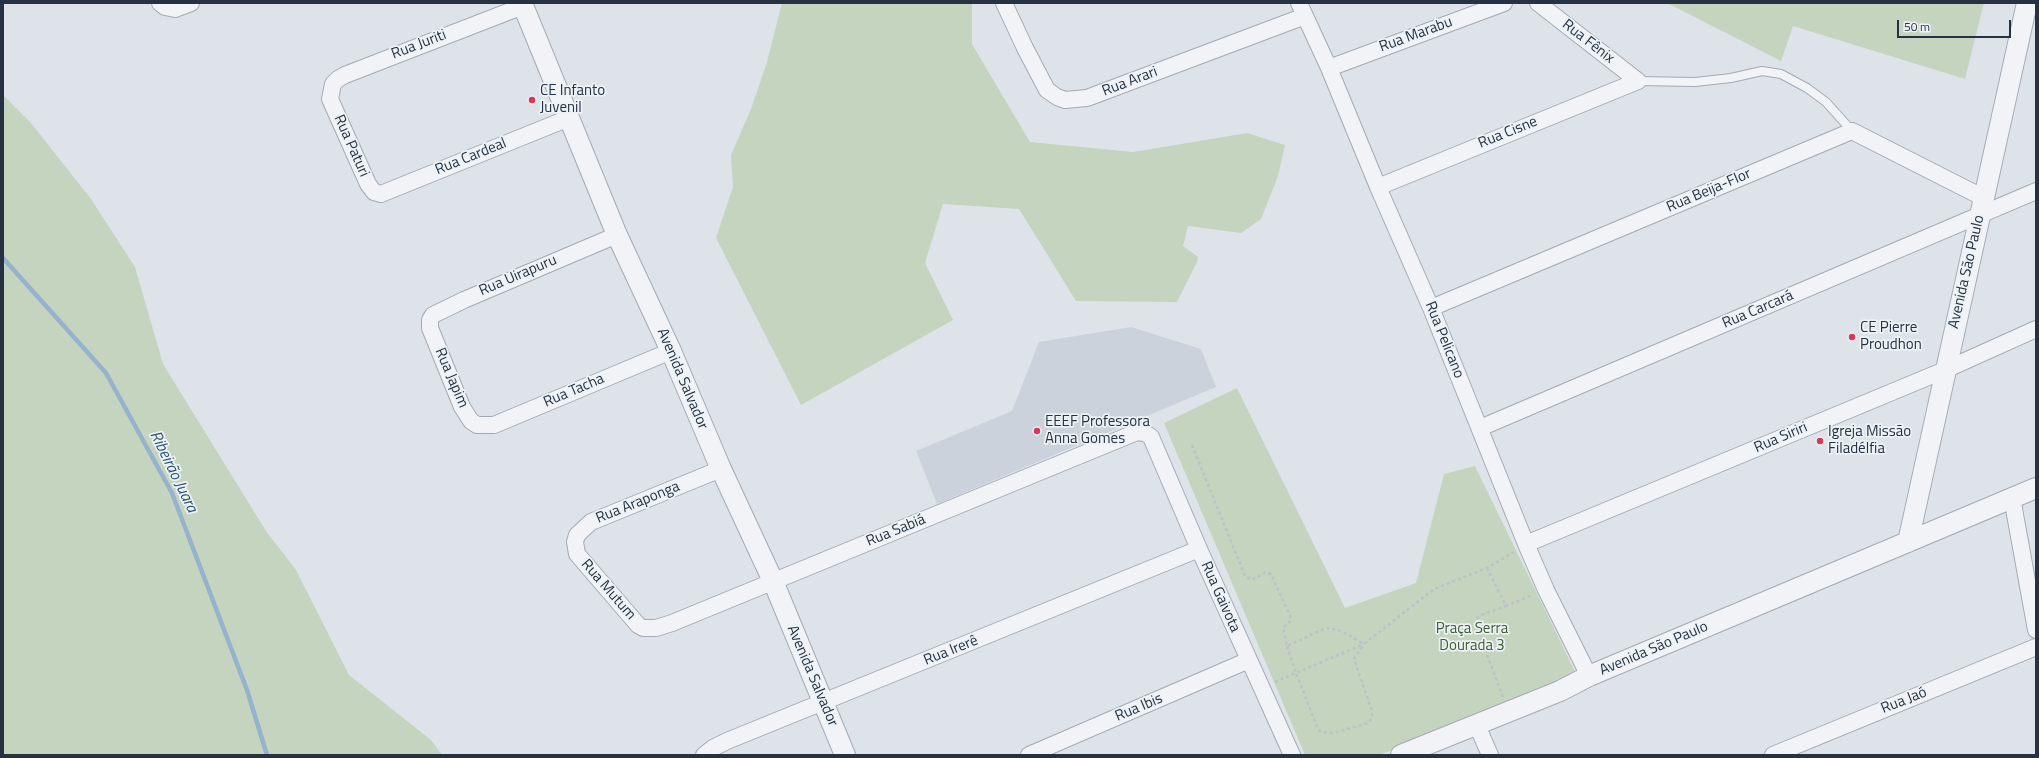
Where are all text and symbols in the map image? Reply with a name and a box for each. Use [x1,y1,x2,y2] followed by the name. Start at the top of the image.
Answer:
[1899,12,2013,38] scale bar
[1377,13,1455,57] street label: Rua Marabu
[1558,16,1618,68] street label: Rua Fênix
[1904,17,1930,36] text: 50 m
[389,26,449,64] street label: Rua Juriti
[1100,63,1160,101] street label: Rua Arari
[540,82,605,117] place label: CE Infanto Juvenil
[527,95,537,105] marker: CE Infanto Juvenil
[329,112,373,180] street label: Rua Paturi
[1476,113,1540,153] street label: Rua Cisne
[433,135,509,179] street label: Rua Cardeal
[1664,165,1754,217] street label: Rua Beija-Flor
[1945,213,1989,331] street label: Avenida São Paulo
[476,252,560,300] street label: Rua Uirapuru
[1720,287,1796,333] street label: Rua Carcará
[1420,299,1468,381] street label: Rua Pelicano
[1860,319,1922,354] place label: CE Pierre Proudhon
[653,326,711,432] street label: Avenida Salvador
[1847,332,1857,342] marker: CE Pierre Proudhon
[430,345,472,411] street label: Rua Japim
[541,370,607,412] street label: Rua Tacha
[1045,413,1150,448] place label: EEEF Professora Anna Gomes
[1752,419,1810,457] street label: Rua Siriri
[1828,423,1911,458] place label: Igreja Missão Filadélfia
[1032,426,1042,436] marker: EEEF Professora Anna Gomes
[145,428,201,516] water label: Ribeirão Juara
[1815,436,1825,446] marker: Igreja Missão Filadélfia
[593,478,683,528] street label: Rua Araponga
[864,511,928,551] street label: Rua Sabiá
[577,556,639,624] street label: Rua Mutum
[1196,559,1244,635] street label: Rua Gaivota
[1597,618,1711,680] street label: Avenida São Paulo
[1436,620,1508,655] park label: Praça Serra Dourada 3
[783,623,841,729] street label: Avenida Salvador
[921,632,981,670] street label: Rua Irerê
[1878,684,1930,718] street label: Rua Jaó
[1113,690,1165,726] street label: Rua Ibis

